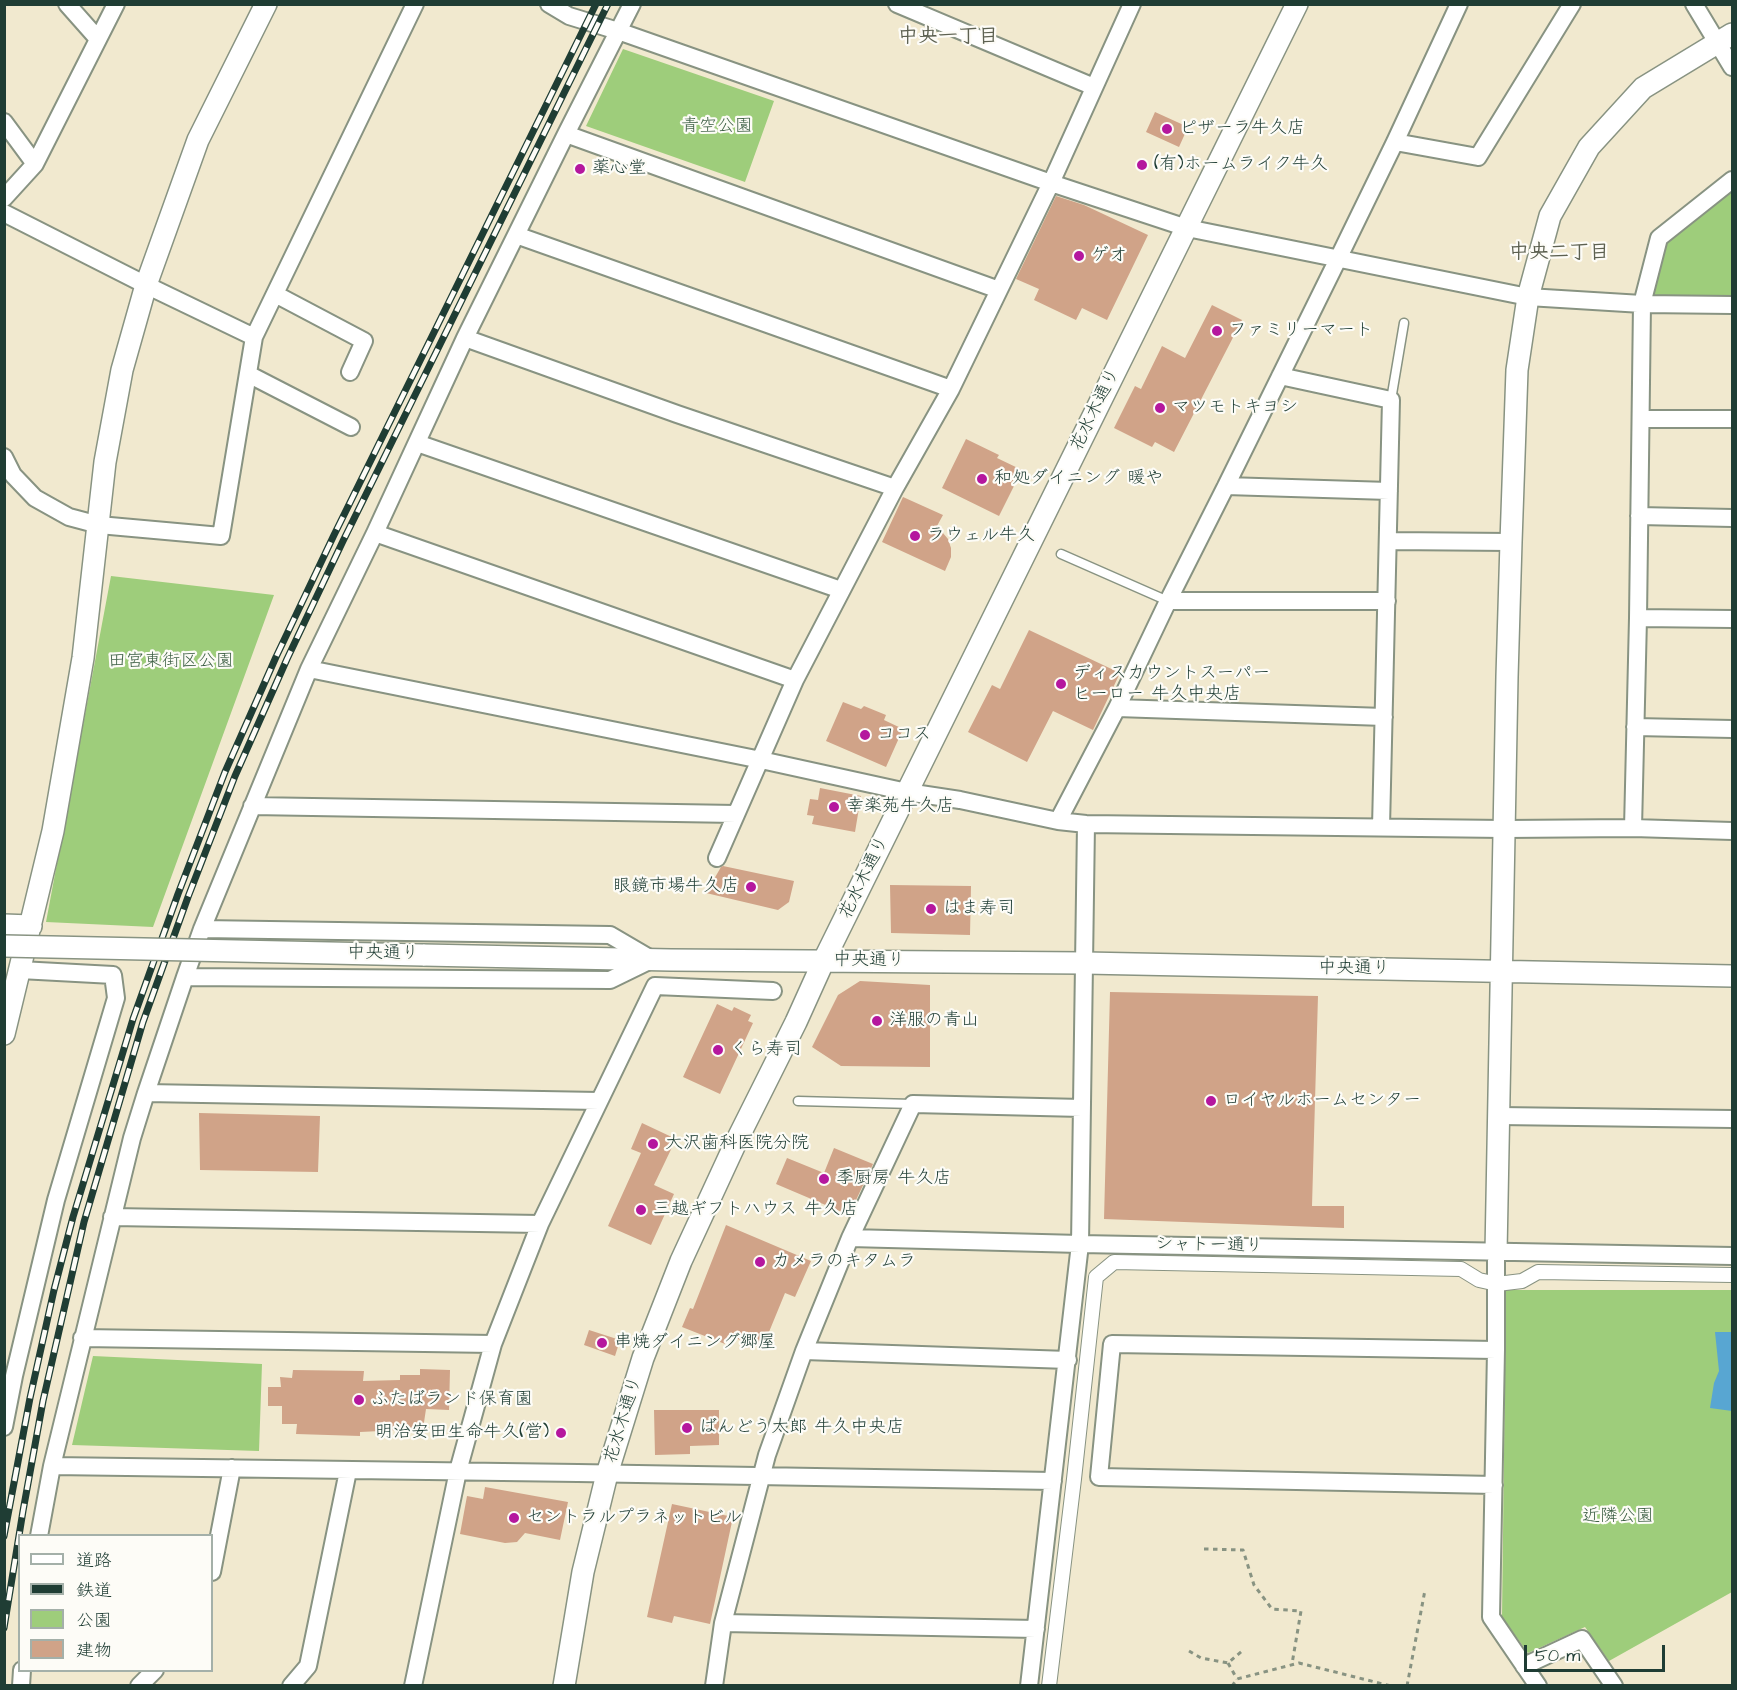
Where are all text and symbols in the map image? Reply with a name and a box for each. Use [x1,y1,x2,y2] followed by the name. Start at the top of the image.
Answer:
[898,26,998,50] district label: 中央一丁目
[681,116,753,138] park label: 青空公園
[1179,118,1305,140] place label: ピザーラ牛久店
[1160,122,1174,136] marker: ピザーラ牛久店
[1154,154,1328,176] place label: (有)ホームライク牛久
[592,158,646,180] place label: 薬心堂
[1135,158,1149,172] marker: (有)ホームライク牛久
[573,162,587,176] marker: 薬心堂
[1509,242,1609,266] district label: 中央二丁目
[1091,245,1127,267] place label: ゲオ
[1072,249,1086,263] marker: ゲオ
[1229,320,1373,342] place label: ファミリーマート
[1210,324,1224,338] marker: ファミリーマート
[1067,365,1125,455] street label: 花水木通り
[1172,397,1298,419] place label: マツモトキヨシ
[1153,401,1167,415] marker: マツモトキヨシ
[994,468,1163,490] place label: 和処ダイニング 暖や
[975,472,989,486] marker: 和処ダイニング 暖や
[927,525,1035,547] place label: ラウェル牛久
[908,529,922,543] marker: ラウェル牛久
[108,651,234,673] park label: 田宮東街区公園
[1073,663,1270,706] place label: ディスカウントスーパー ヒーロー 牛久中央店
[1054,677,1068,691] marker: ディスカウントスーパー ヒーロー 牛久中央店
[877,724,931,746] place label: ココス
[858,728,872,742] marker: ココス
[846,796,954,818] place label: 幸楽苑牛久店
[827,800,841,814] marker: 幸楽苑牛久店
[836,833,894,923] street label: 花水木通り
[613,876,739,898] place label: 眼鏡市場牛久店
[744,880,758,894] marker: 眼鏡市場牛久店
[943,898,1015,920] place label: はま寿司
[924,902,938,916] marker: はま寿司
[347,943,419,965] street label: 中央通り
[833,950,905,972] street label: 中央通り
[1318,958,1390,980] street label: 中央通り
[889,1010,979,1032] place label: 洋服の青山
[870,1014,884,1028] marker: 洋服の青山
[730,1039,802,1061] place label: くら寿司
[711,1043,725,1057] marker: くら寿司
[1223,1090,1421,1112] place label: ロイヤルホームセンター
[1204,1094,1218,1108] marker: ロイヤルホームセンター
[665,1133,809,1155] place label: 大沢歯科医院分院
[646,1137,660,1151] marker: 大沢歯科医院分院
[836,1168,951,1190] place label: 季厨房 牛久店
[817,1172,831,1186] marker: 季厨房 牛久店
[653,1199,858,1221] place label: 三越ギフトハウス 牛久店
[634,1203,648,1217] marker: 三越ギフトハウス 牛久店
[1155,1234,1263,1258] street label: シャトー通り
[772,1251,916,1273] place label: カメラのキタムラ
[753,1255,767,1269] marker: カメラのキタムラ
[614,1332,776,1354] place label: 串焼ダイニング郷屋
[595,1336,609,1350] marker: 串焼ダイニング郷屋
[601,1374,647,1466] street label: 花水木通り
[371,1389,533,1411] place label: ふたばランド保育園
[352,1393,366,1407] marker: ふたばランド保育園
[699,1417,904,1439] place label: ばんどう太郎 牛久中央店
[680,1421,694,1435] marker: ばんどう太郎 牛久中央店
[375,1422,549,1444] place label: 明治安田生命牛久(営)
[554,1426,568,1440] marker: 明治安田生命牛久(営)
[1582,1506,1654,1528] park label: 近隣公園
[526,1507,742,1529] place label: セントラルプラネットビル
[507,1511,521,1525] marker: セントラルプラネットビル
[18,1534,213,1672] legend
[76,1548,112,1573] text: 道路
[76,1578,112,1603] text: 鉄道
[76,1608,112,1633] text: 公園
[1527,1633,1668,1671] scale bar
[76,1638,112,1663] text: 建物
[1535,1643,1580,1668] text: 50 m

